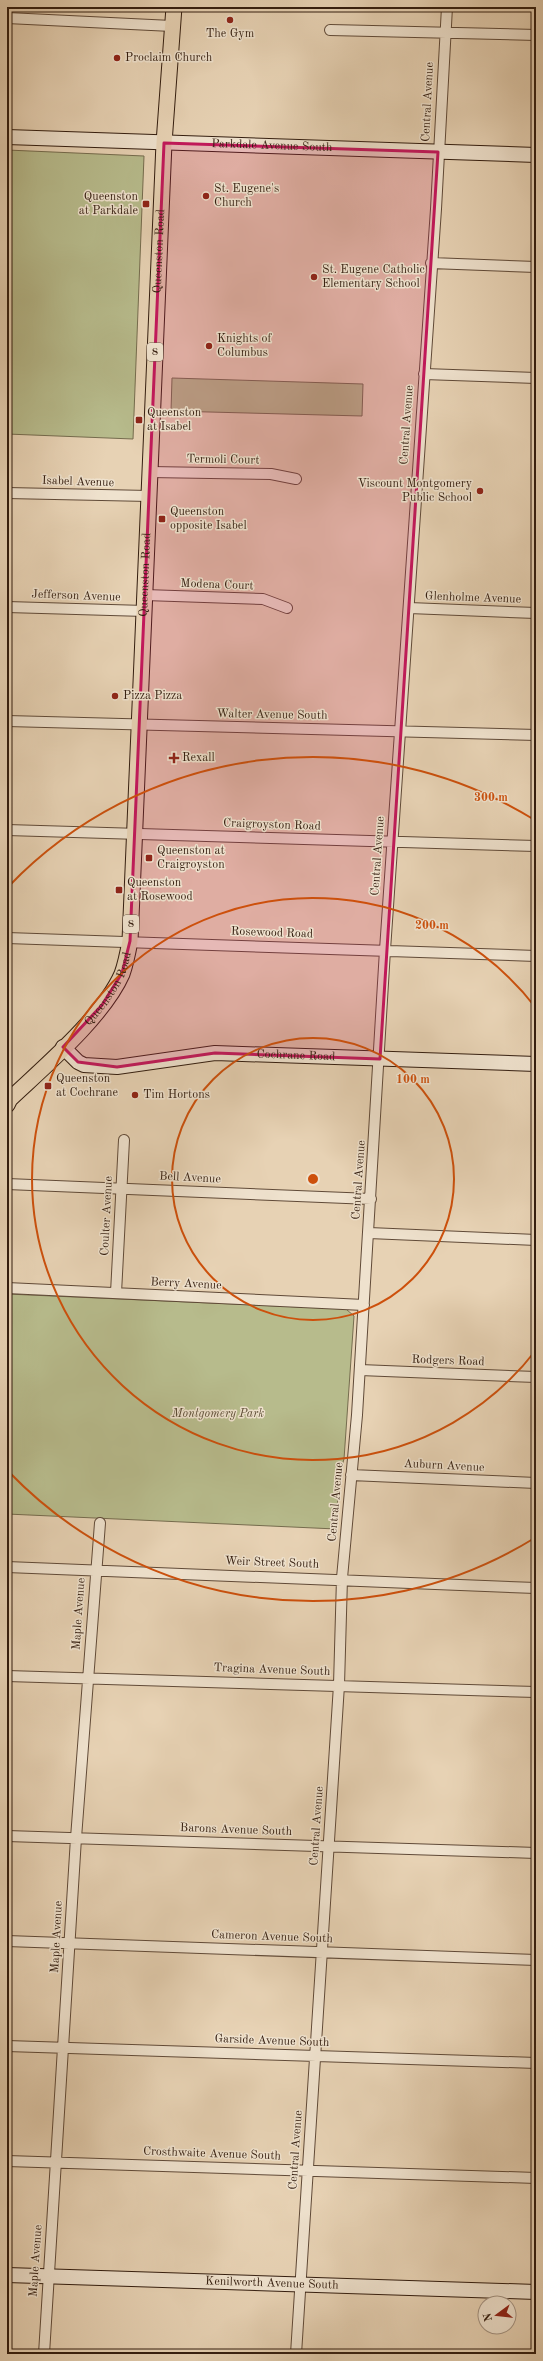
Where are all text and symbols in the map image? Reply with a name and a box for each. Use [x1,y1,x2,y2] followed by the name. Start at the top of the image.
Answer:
[225,15,235,25] marker: The Gym
[206,28,255,40] place label: The Gym
[125,52,213,64] place label: Proclaim Church
[112,53,122,63] marker: Proclaim Church
[420,61,436,142] street label: Central Avenue
[211,138,333,154] street label: Parkdale Avenue South
[214,183,279,209] place label: St. Eugene's Church
[79,191,139,217] place label: Queenston at Parkdale
[201,191,211,201] marker: St. Eugene's Church
[141,199,151,209] marker: Queenston at Parkdale
[152,209,167,294] street label: Queenston Road
[322,264,425,290] place label: St. Eugene Catholic Elementary School
[309,272,319,282] marker: St. Eugene Catholic Elementary School
[217,333,273,359] place label: Knights of Columbus
[204,341,214,351] marker: Knights of Columbus
[147,343,163,361] road number: 8
[398,384,416,465] street label: Central Avenue
[147,407,202,433] place label: Queenston at Isabel
[134,415,144,425] marker: Queenston at Isabel
[186,453,260,467] street label: Termoli Court
[42,475,115,489] street label: Isabel Avenue
[358,478,473,504] place label: Viscount Montgomery Public School
[475,486,485,496] marker: Viscount Montgomery Public School
[170,506,247,532] place label: Queenston opposite Isabel
[157,514,167,524] marker: Queenston opposite Isabel
[138,532,153,617] street label: Queenston Road
[180,578,254,592] street label: Modena Court
[31,588,121,604] street label: Jefferson Avenue
[425,590,522,606] street label: Glenholme Avenue
[123,690,182,702] place label: Pizza Pizza
[110,691,120,701] marker: Pizza Pizza
[216,708,328,722] street label: Walter Avenue South
[182,752,215,764] place label: Rexall
[169,753,179,763] marker: Rexall
[474,792,508,804] text: 300 m
[369,815,387,896] street label: Central Avenue
[223,817,321,833] street label: Craigroyston Road
[157,845,225,871] place label: Queenston at Craigroyston
[144,853,154,863] marker: Queenston at Craigroyston
[127,877,193,903] place label: Queenston at Rosewood
[114,885,124,895] marker: Queenston at Rosewood
[123,915,139,933] road number: 8
[415,920,449,932] text: 200 m
[231,926,313,940] street label: Rosewood Road
[82,951,134,1028] street label: Queenston Road
[256,1048,336,1063] street label: Cochrane Road
[56,1073,119,1099] place label: Queenston at Cochrane
[396,1074,430,1086] text: 100 m
[43,1081,53,1091] marker: Queenston at Cochrane
[143,1089,210,1101] place label: Tim Hortons
[130,1090,140,1100] marker: Tim Hortons
[350,1139,368,1220] street label: Central Avenue
[159,1170,222,1186] street label: Bell Avenue
[306,1172,320,1186] centre of rings
[99,1175,115,1256] street label: Coulter Avenue
[150,1276,222,1292] street label: Berry Avenue
[411,1354,485,1368] street label: Rodgers Road
[171,1408,264,1420] park label: Montgomery Park
[403,1458,485,1474] street label: Auburn Avenue
[327,1461,345,1542] street label: Central Avenue
[225,1555,320,1571] street label: Weir Street South
[70,1577,88,1651] street label: Maple Avenue
[213,1662,331,1678] street label: Tragina Avenue South
[308,1785,326,1866] street label: Central Avenue
[180,1822,293,1838] street label: Barons Avenue South
[49,1900,65,1973] street label: Maple Avenue
[211,1929,334,1945] street label: Cameron Avenue South
[214,2033,330,2049] street label: Garside Avenue South
[287,2109,305,2190] street label: Central Avenue
[143,2146,282,2162] street label: Crosthwaite Avenue South
[27,2224,45,2298] street label: Maple Avenue
[205,2275,339,2292] street label: Kenilworth Avenue South
[477,2295,517,2335] north arrow
[482,2311,495,2323] text: N

